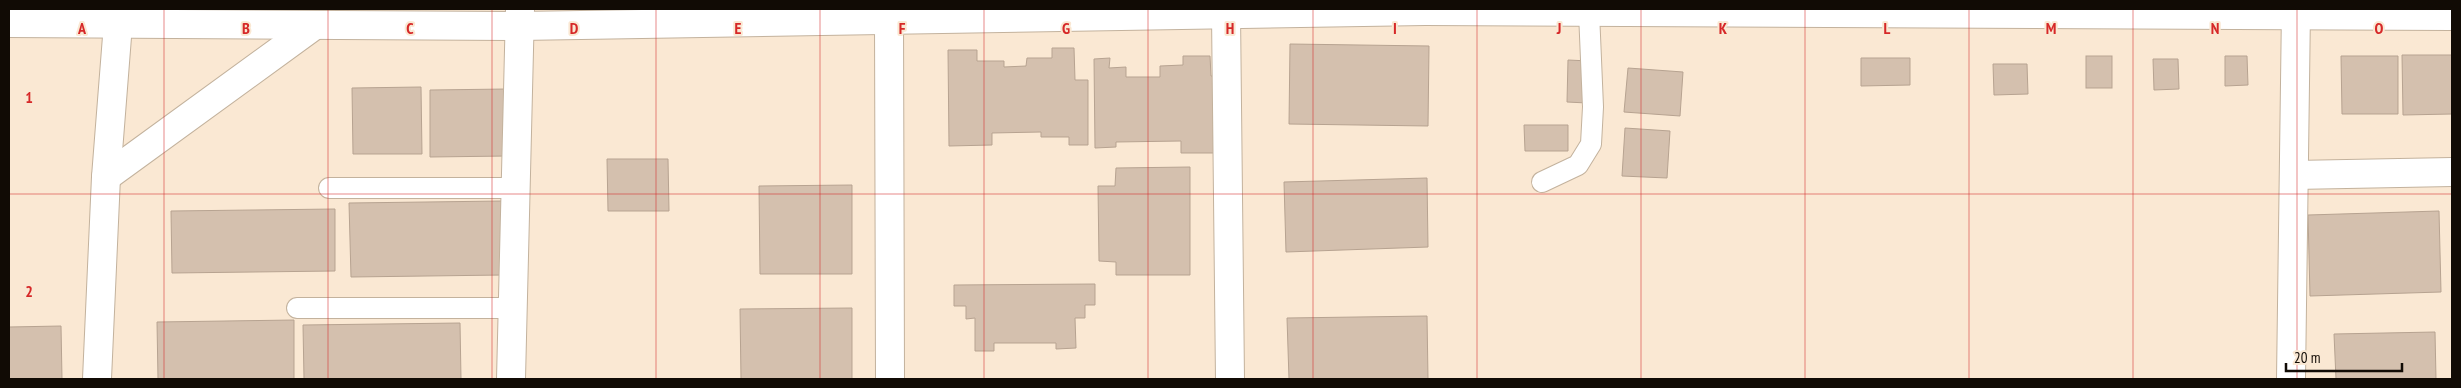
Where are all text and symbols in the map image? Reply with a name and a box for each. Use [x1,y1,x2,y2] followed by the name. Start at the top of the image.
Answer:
[77,18,87,38] text: A
[242,18,250,38] text: B
[406,18,414,38] text: C
[570,18,579,38] text: D
[735,18,742,38] text: E
[899,18,906,38] text: F
[1062,18,1070,38] text: G
[1226,18,1234,38] text: H
[1393,18,1397,38] text: I
[1556,18,1561,38] text: J
[1719,18,1728,38] text: K
[1884,18,1891,38] text: L
[2046,18,2056,38] text: M
[2211,18,2219,38] text: N
[2375,18,2384,38] text: O
[25,87,33,107] text: 1
[25,281,33,301] text: 2
[2286,340,2402,372] scale bar
[2294,348,2320,367] text: 20 m

